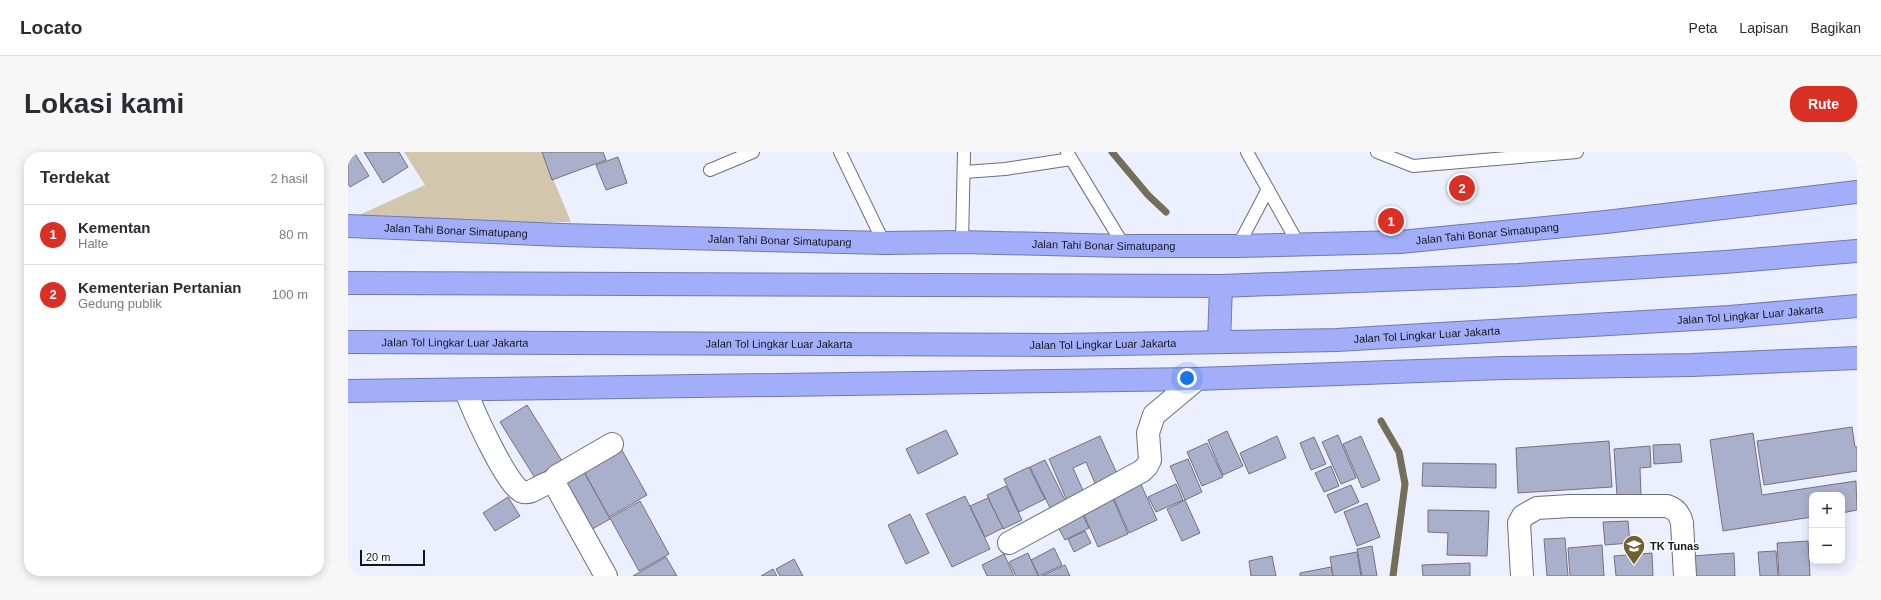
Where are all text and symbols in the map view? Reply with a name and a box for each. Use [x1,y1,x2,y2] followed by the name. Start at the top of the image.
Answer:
[20,17,82,38] text: Locato
[1689,20,1717,36] text: Peta
[1739,20,1788,36] text: Lapisan
[1810,20,1861,36] text: Bagikan
[1790,86,1857,122] button: Rute
[24,88,184,119] text: Lokasi kami
[40,168,110,187] text: Terdekat
[270,171,308,186] text: 2 hasil
[1449,173,1475,203] pin: 2
[1378,206,1404,236] pin: 1
[78,219,151,236] text: Kementan
[1415,221,1559,246] street label: Jalan Tahi Bonar Simatupang
[384,222,528,240] street label: Jalan Tahi Bonar Simatupang
[49,227,57,242] text: 1
[279,227,308,242] text: 80 m
[708,233,852,248] street label: Jalan Tahi Bonar Simatupang
[78,236,108,251] text: Halte
[1032,238,1175,252] street label: Jalan Tahi Bonar Simatupang
[78,279,241,296] text: Kementerian Pertanian
[49,287,57,302] text: 2
[272,287,308,302] text: 100 m
[78,296,162,311] text: Gedung publik
[1677,303,1825,326] street label: Jalan Tol Lingkar Luar Jakarta
[1353,324,1501,345] street label: Jalan Tol Lingkar Luar Jakarta
[382,336,529,349] street label: Jalan Tol Lingkar Luar Jakarta
[1030,337,1177,351] street label: Jalan Tol Lingkar Luar Jakarta
[706,338,853,350] street label: Jalan Tol Lingkar Luar Jakarta
[1177,368,1197,388] your location
[1809,492,1845,564] map controls
[1809,492,1845,528] button: +
[1809,528,1845,564] button: −
[1621,533,1647,566] school or university icon: TK Tunas
[1650,540,1699,552] place label: TK Tunas
[360,548,425,567] scale bar
[366,551,390,563] text: 20 m

